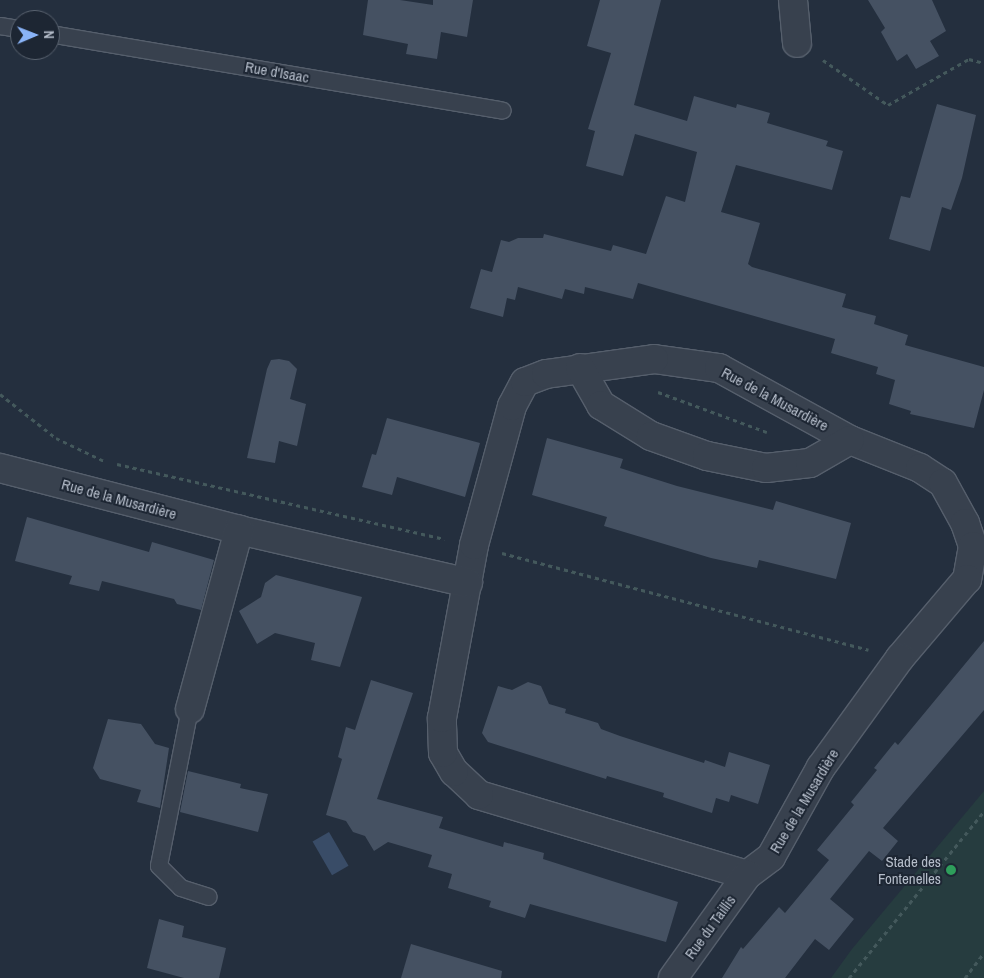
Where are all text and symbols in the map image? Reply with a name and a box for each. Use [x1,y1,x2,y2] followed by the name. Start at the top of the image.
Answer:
[10,10,60,60] north arrow
[40,30,58,39] text: N
[244,58,310,86] street label: Rue d'Isaac
[719,363,831,435] street label: Rue de la Musardière
[60,475,178,523] street label: Rue de la Musardière
[766,746,842,856] street label: Rue de la Musardière
[878,852,941,887] place label: Stade des Fontenelles
[945,864,957,876] marker: Stade des Fontenelles
[681,891,739,963] street label: Rue du Taillis

